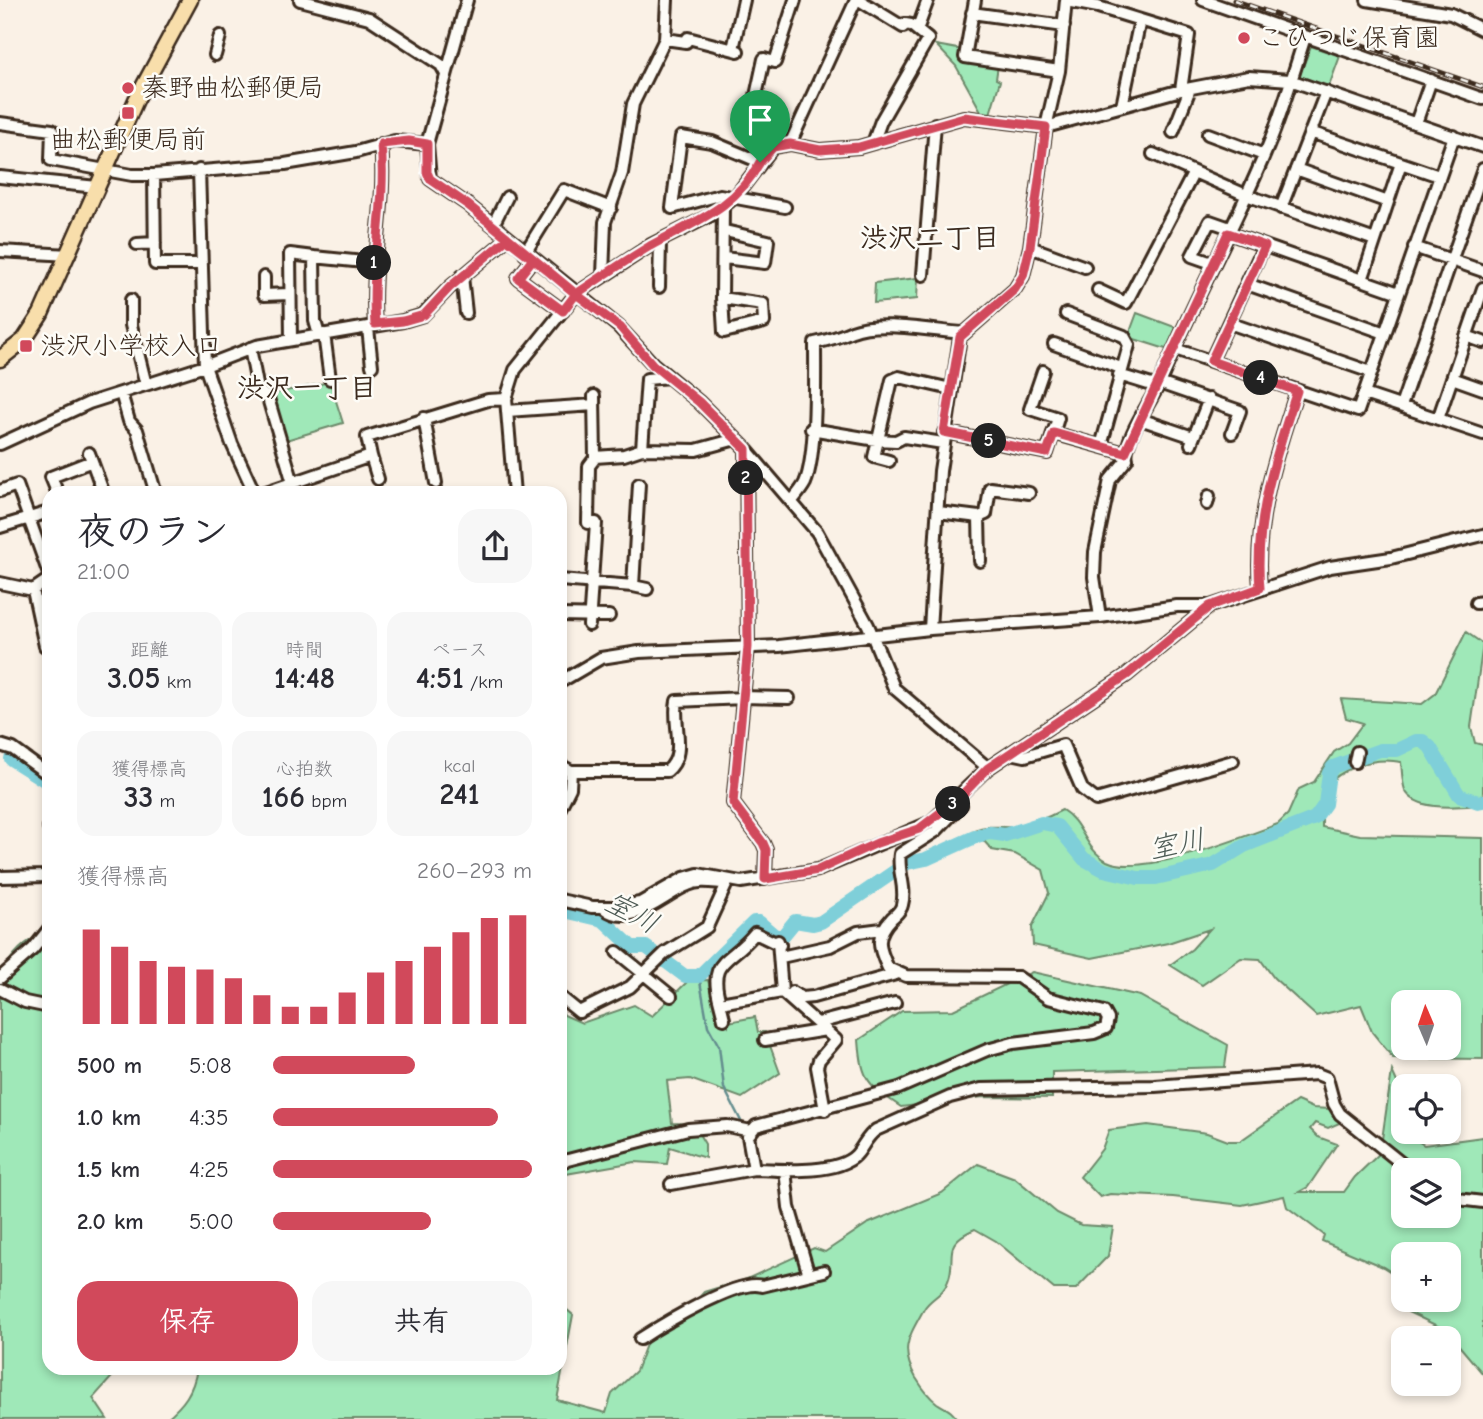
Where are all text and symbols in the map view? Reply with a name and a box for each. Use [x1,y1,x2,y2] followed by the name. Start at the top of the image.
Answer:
[1258,23,1440,53] place label: こひつじ保育園
[1236,30,1252,46] marker: こひつじ保育園
[142,73,324,103] place label: 秦野曲松郵便局
[120,80,136,96] marker: 秦野曲松郵便局
[730,90,790,162] pin
[741,101,779,139] icon: arrive
[120,105,136,121] marker: 曲松郵便局前
[50,125,206,155] place label: 曲松郵便局前
[860,222,1000,254] district label: 渋沢二丁目
[356,246,392,280] pin: 1
[370,251,377,273] text: 1
[40,331,222,361] place label: 渋沢小学校入口
[18,338,34,354] marker: 渋沢小学校入口
[1244,360,1278,396] pin: 4
[1256,366,1265,388] text: 4
[237,372,377,404] district label: 渋沢一丁目
[972,424,1006,458] pin: 5
[983,429,994,451] text: 5
[728,461,764,496] pin: 2
[741,466,750,488] text: 2
[458,509,532,583] button: share
[77,510,229,554] text: 夜のラン
[77,558,130,585] text: 21:00
[130,639,169,661] text: 距離
[285,639,324,661] text: 時間
[432,639,487,661] text: ペース
[107,661,161,696] text: 3.05
[274,661,335,696] text: 14:48
[416,661,464,696] text: 4:51
[161,671,192,693] text: km
[464,671,503,693] text: /km
[444,755,475,777] text: kcal
[111,758,188,780] text: 獲得標高
[276,758,333,780] text: 心拍数
[440,777,479,812] text: 241
[124,780,153,815] text: 33
[262,780,305,815] text: 166
[936,786,970,822] pin: 3
[153,790,175,812] text: m
[305,790,347,812] text: bpm
[948,792,957,814] text: 3
[1146,823,1208,865] water label: 室川
[417,857,532,884] text: 260–293 m
[77,863,169,890] text: 獲得標高
[600,886,664,940] water label: 室川
[1391,990,1461,1060] north arrow
[1391,990,1461,1396] map controls
[77,1052,142,1079] text: 500 m
[189,1052,231,1079] text: 5:08
[1391,1074,1461,1144] button: locate
[77,1104,141,1131] text: 1.0 km
[189,1104,228,1131] text: 4:35
[77,1156,140,1183] text: 1.5 km
[189,1156,229,1183] text: 4:25
[1391,1158,1461,1228] button: layers
[77,1208,143,1235] text: 2.0 km
[189,1208,234,1235] text: 5:00
[1391,1242,1461,1312] button: +
[77,1281,298,1361] button: 保存
[312,1281,532,1361] button: 共有
[1391,1326,1461,1396] button: −

